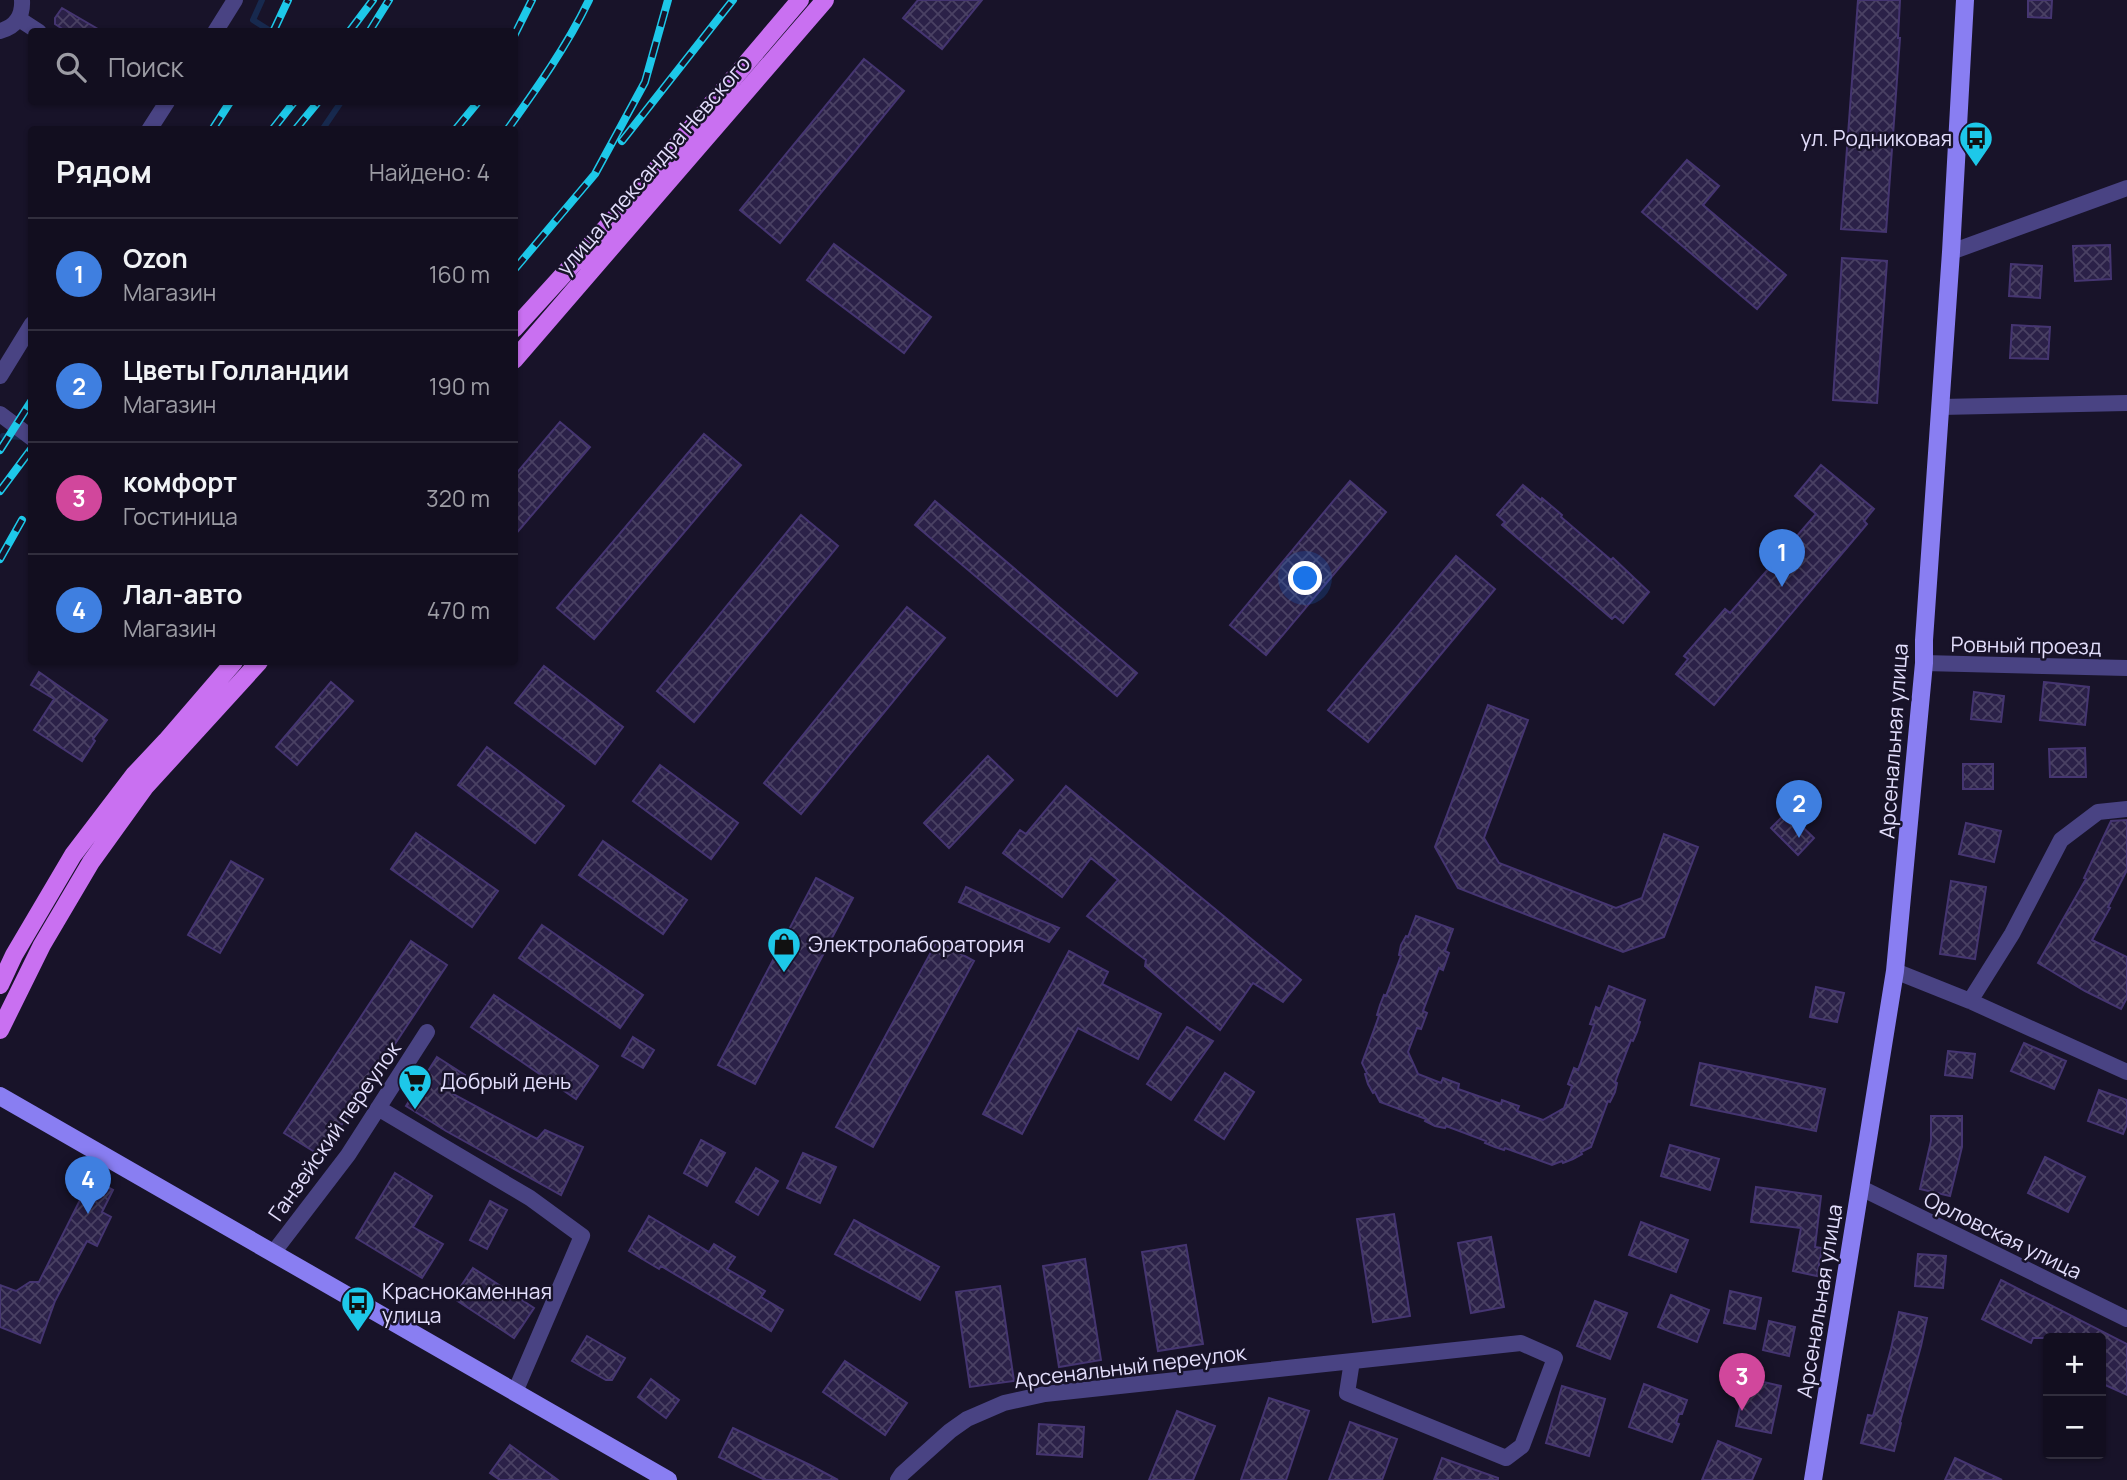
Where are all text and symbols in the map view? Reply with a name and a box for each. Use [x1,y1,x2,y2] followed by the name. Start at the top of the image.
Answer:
[28,28,518,105] search box
[52,48,90,86] icon: search
[108,49,183,85] text: Поиск
[550,49,756,281] street label: улица Александра Невского
[1957,119,1995,168] bus stop icon: ул. Родниковая
[1801,124,1952,152] place label: ул. Родниковая
[56,151,152,192] text: Рядом
[369,156,490,188] text: Найдено: 4
[123,240,188,276] text: Ozon
[74,258,84,290] text: 1
[429,258,490,290] text: 160 m
[123,276,216,308] text: Магазин
[123,352,349,388] text: Цветы Голландии
[72,370,86,402] text: 2
[429,370,490,402] text: 190 m
[123,388,216,420] text: Магазин
[123,464,237,500] text: комфорт
[72,482,86,514] text: 3
[426,482,490,514] text: 320 m
[123,500,238,532] text: Гостиница
[1759,529,1805,587] pin: 1
[1288,561,1322,595] your location
[123,576,243,612] text: Лал-авто
[72,594,86,626] text: 4
[427,594,490,626] text: 470 m
[123,612,216,644] text: Магазин
[1950,630,2102,660] street label: Ровный проезд
[1872,642,1914,840] street label: Арсенальная улица
[1776,780,1822,838] pin: 2
[765,925,803,974] shop icon: Электролаборатория
[808,930,1024,958] place label: Электролаборатория
[261,1035,407,1226] street label: Ганзейский переулок
[396,1062,434,1111] supermarket icon: Добрый день
[440,1067,571,1095] place label: Добрый день
[65,1156,111,1214] pin: 4
[1919,1185,2087,1285] street label: Орловская улица
[1790,1202,1848,1400] street label: Арсенальная улица
[382,1277,552,1329] place label: Краснокаменная улица
[339,1284,377,1333] bus stop icon: Краснокаменная улица
[2043,1333,2106,1459] map controls
[2043,1333,2106,1396] button: +
[1012,1338,1248,1394] street label: Арсенальный переулок
[1719,1353,1765,1411] pin: 3
[2043,1396,2106,1459] button: −

